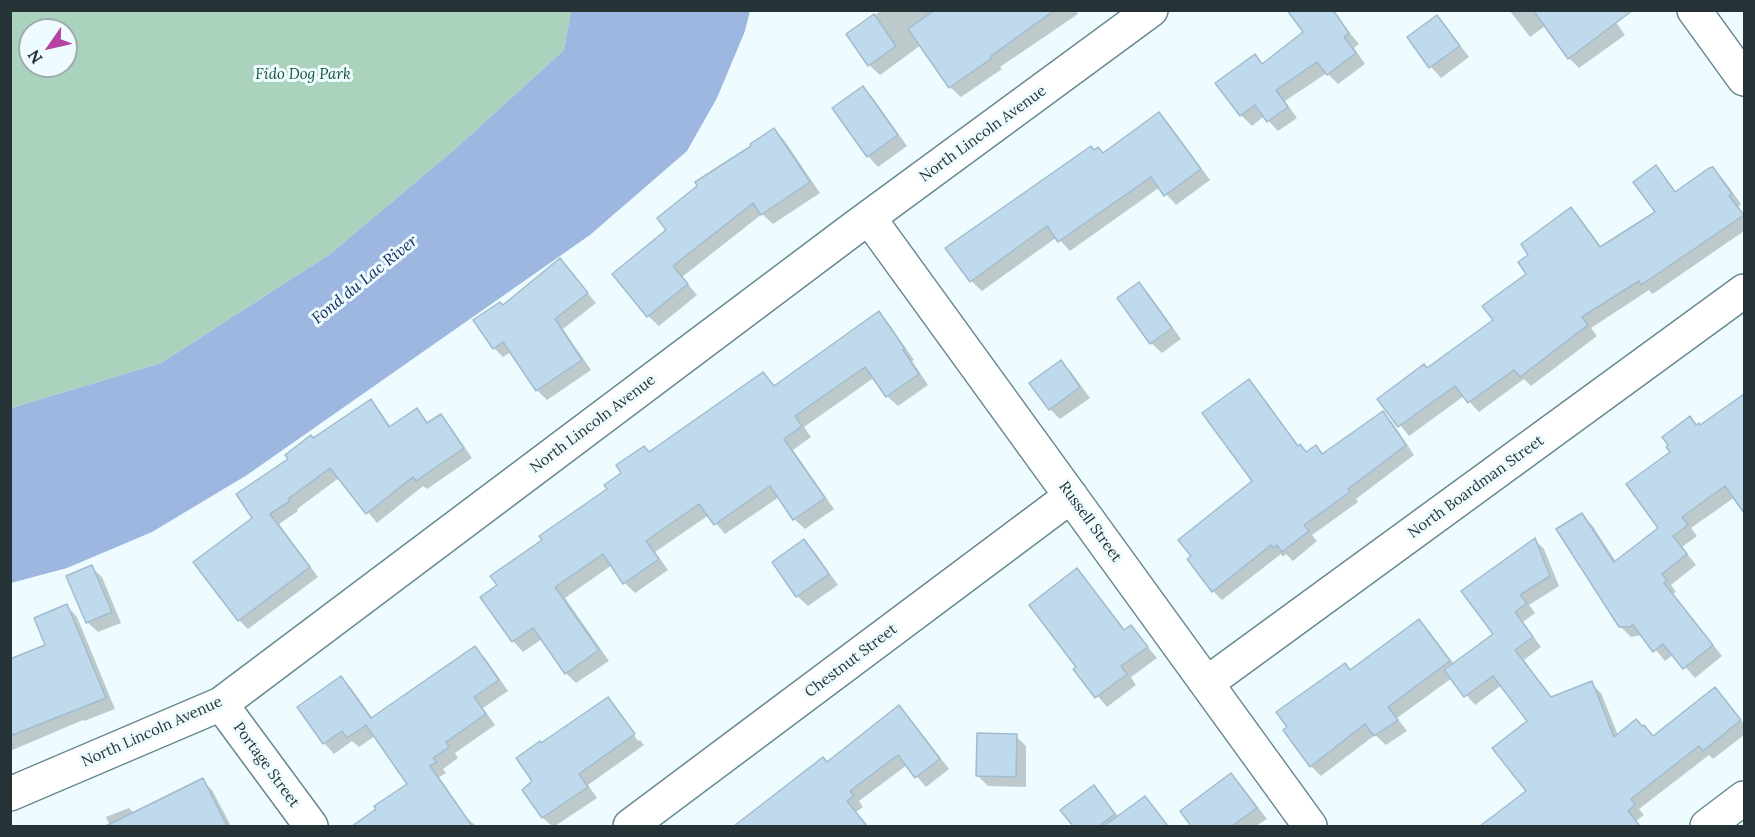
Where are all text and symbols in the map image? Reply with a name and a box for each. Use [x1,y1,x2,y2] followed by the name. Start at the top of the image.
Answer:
[18,18,78,78] north arrow
[23,46,46,68] text: N
[255,66,351,84] park label: Fido Dog Park
[916,82,1050,186] street label: North Lincoln Avenue
[308,232,422,328] water label: Fond du Lac River
[527,371,659,477] street label: North Lincoln Avenue
[1405,432,1547,542] street label: North Boardman Street
[1055,478,1125,566] street label: Russell Street
[801,621,901,701] street label: Chestnut Street
[79,693,225,771] street label: North Lincoln Avenue
[229,719,303,811] street label: Portage Street

